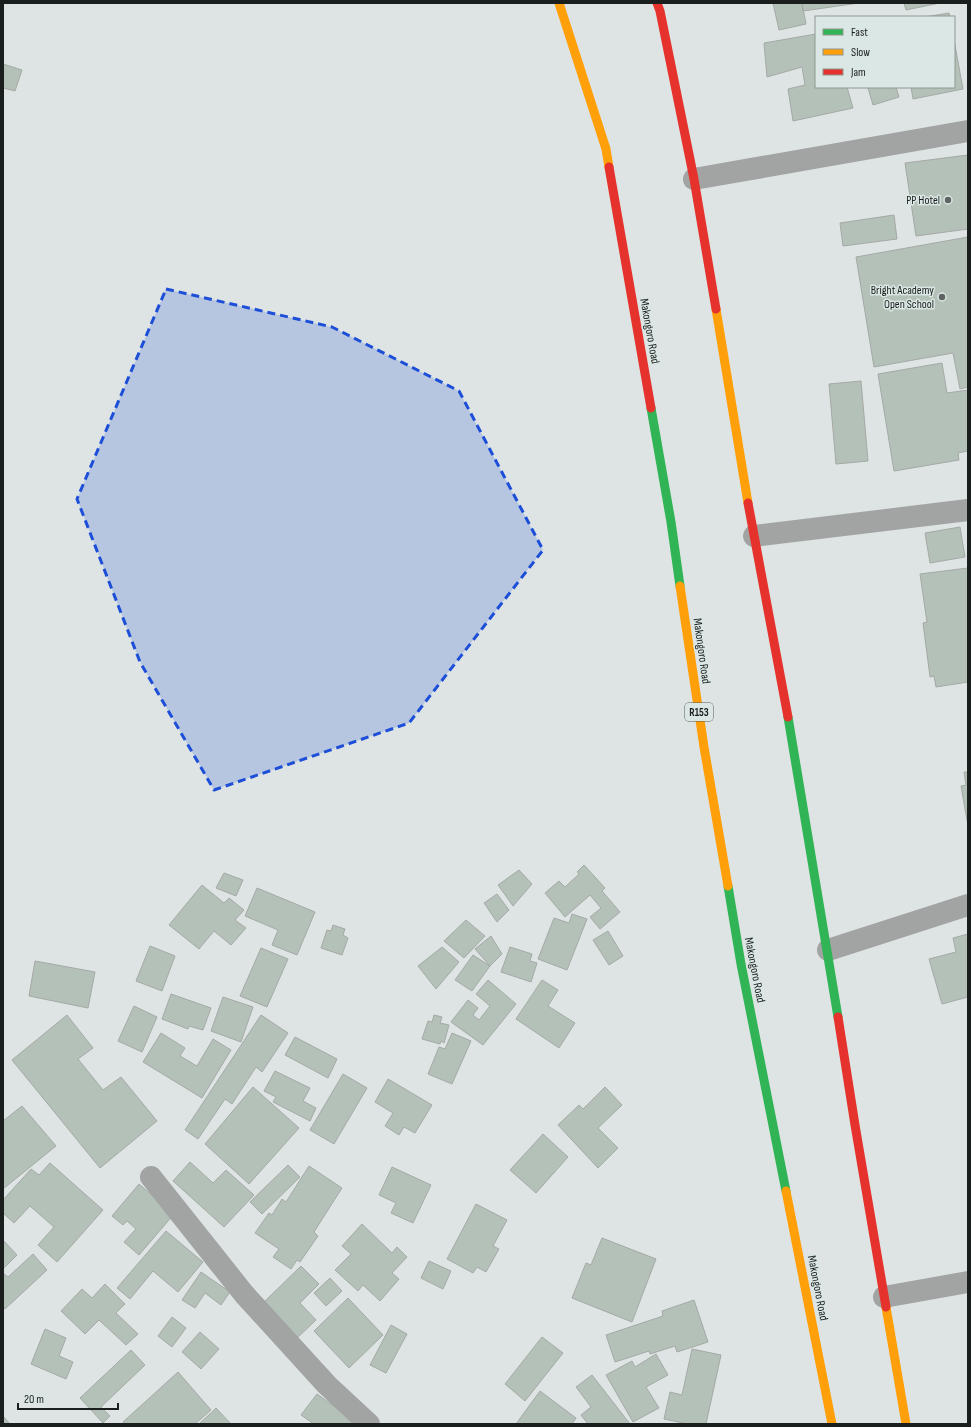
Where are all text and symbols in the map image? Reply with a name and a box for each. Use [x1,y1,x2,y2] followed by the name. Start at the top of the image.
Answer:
[815,16,955,88] legend
[851,25,868,40] text: Fast
[851,45,870,60] text: Slow
[850,65,866,80] text: Jam
[906,193,940,208] place label: PP Hotel
[943,195,953,205] marker: PP Hotel
[871,283,934,312] place label: Bright Academy Open School
[937,292,947,302] marker: Bright Academy Open School
[636,297,663,365] street label: Makongoro Road
[689,617,714,685] street label: Makongoro Road
[685,703,713,721] road number: R153
[741,936,768,1004] street label: Makongoro Road
[804,1254,831,1322] street label: Makongoro Road
[18,1385,118,1411] scale bar
[24,1392,44,1407] text: 20 m

